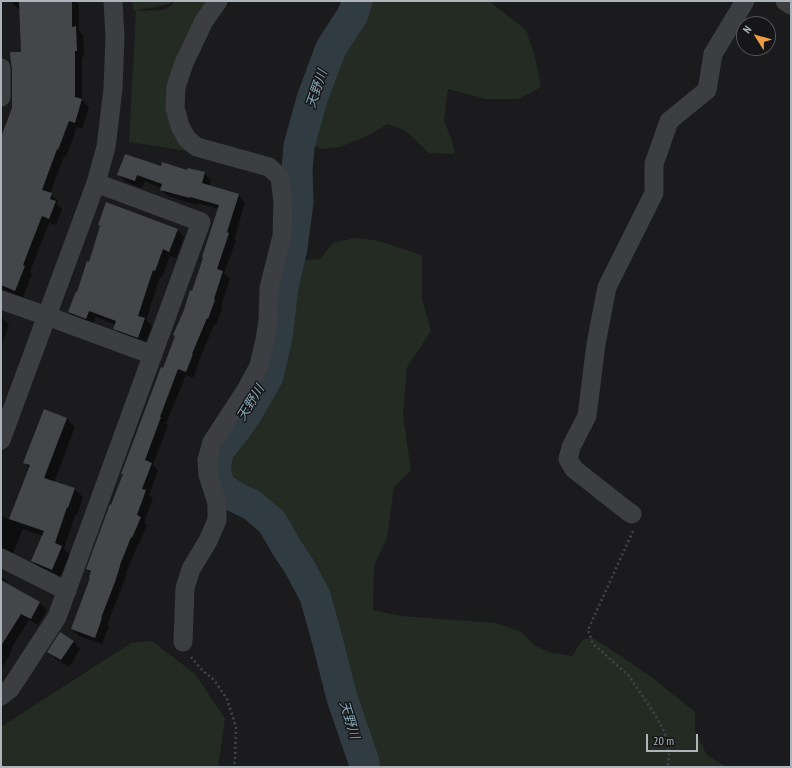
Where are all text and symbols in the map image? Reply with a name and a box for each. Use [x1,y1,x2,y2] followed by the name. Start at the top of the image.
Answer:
[736,16,776,56] north arrow
[740,23,755,36] text: N
[303,68,331,110] water label: 天野川
[234,382,268,424] water label: 天野川
[336,699,362,741] water label: 天野川
[648,726,700,752] scale bar
[653,733,674,748] text: 20 m

